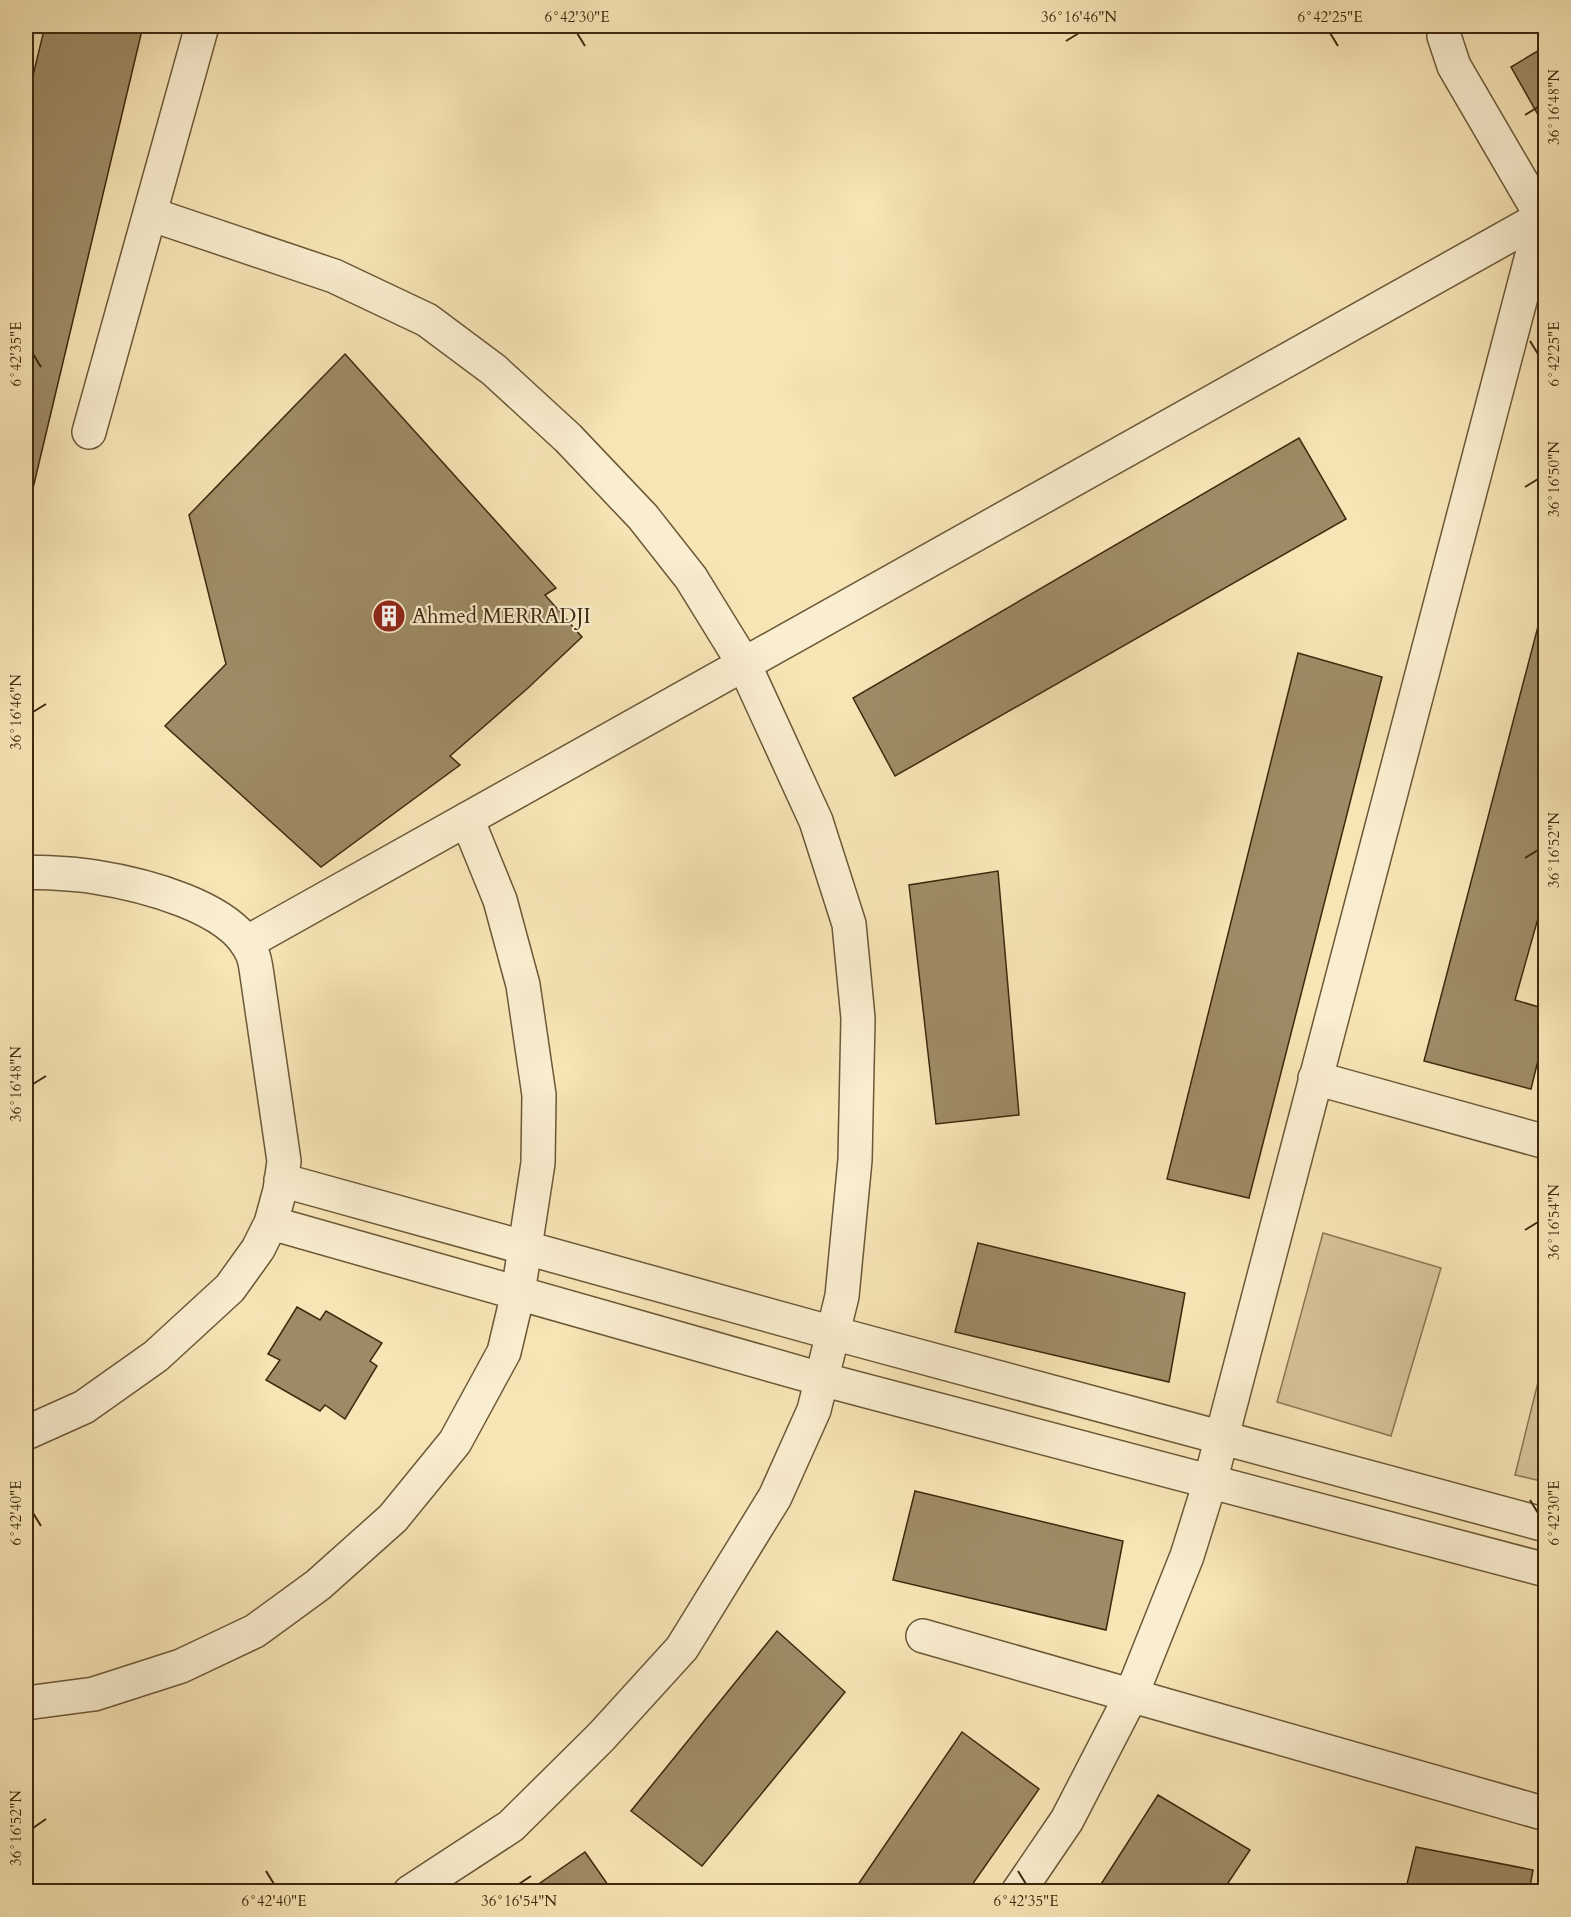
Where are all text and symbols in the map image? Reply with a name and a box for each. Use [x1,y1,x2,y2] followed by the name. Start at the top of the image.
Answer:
[545,7,609,27] text: 6°42'30"E
[1041,7,1117,27] text: 36°16'46"N
[1298,7,1362,27] text: 6°42'25"E
[1544,69,1564,145] text: 36°16'48"N
[6,322,26,386] text: 6°42'35"E
[1544,322,1564,386] text: 6°42'25"E
[1544,441,1564,517] text: 36°16'50"N
[371,598,407,634] building icon: Ahmed MERRADJI
[412,602,591,631] place label: Ahmed MERRADJI
[6,674,26,750] text: 36°16'46"N
[1544,812,1564,888] text: 36°16'52"N
[6,1046,26,1122] text: 36°16'48"N
[1544,1184,1564,1260] text: 36°16'54"N
[6,1481,26,1545] text: 6°42'40"E
[1544,1481,1564,1545] text: 6°42'30"E
[6,1790,26,1866] text: 36°16'52"N
[242,1891,306,1911] text: 6°42'40"E
[481,1891,557,1911] text: 36°16'54"N
[994,1891,1058,1911] text: 6°42'35"E

